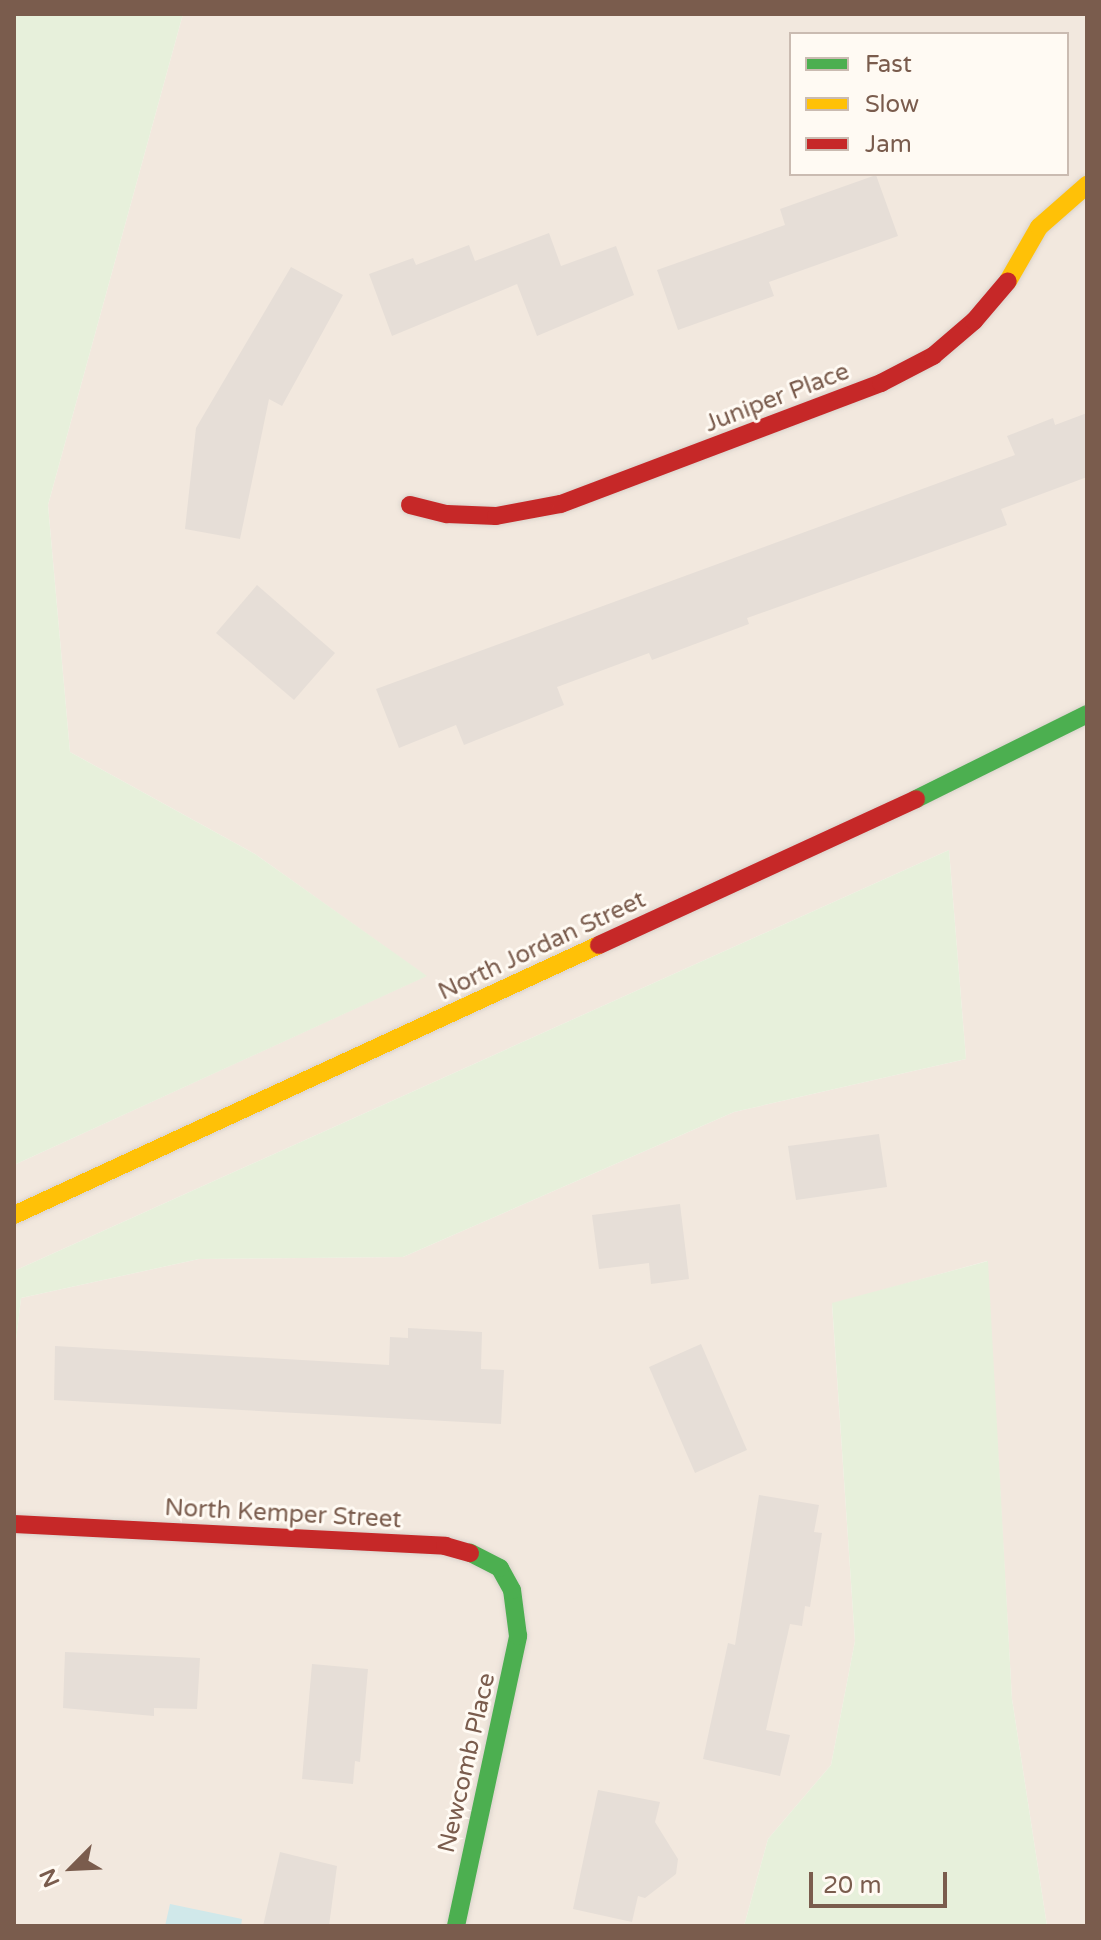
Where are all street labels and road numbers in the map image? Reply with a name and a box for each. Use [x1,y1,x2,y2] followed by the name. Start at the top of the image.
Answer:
[701,357,853,439] street label: Juniper Place
[434,885,650,1007] street label: North Jordan Street
[164,1493,402,1535] street label: North Kemper Street
[432,1670,502,1856] street label: Newcomb Place

